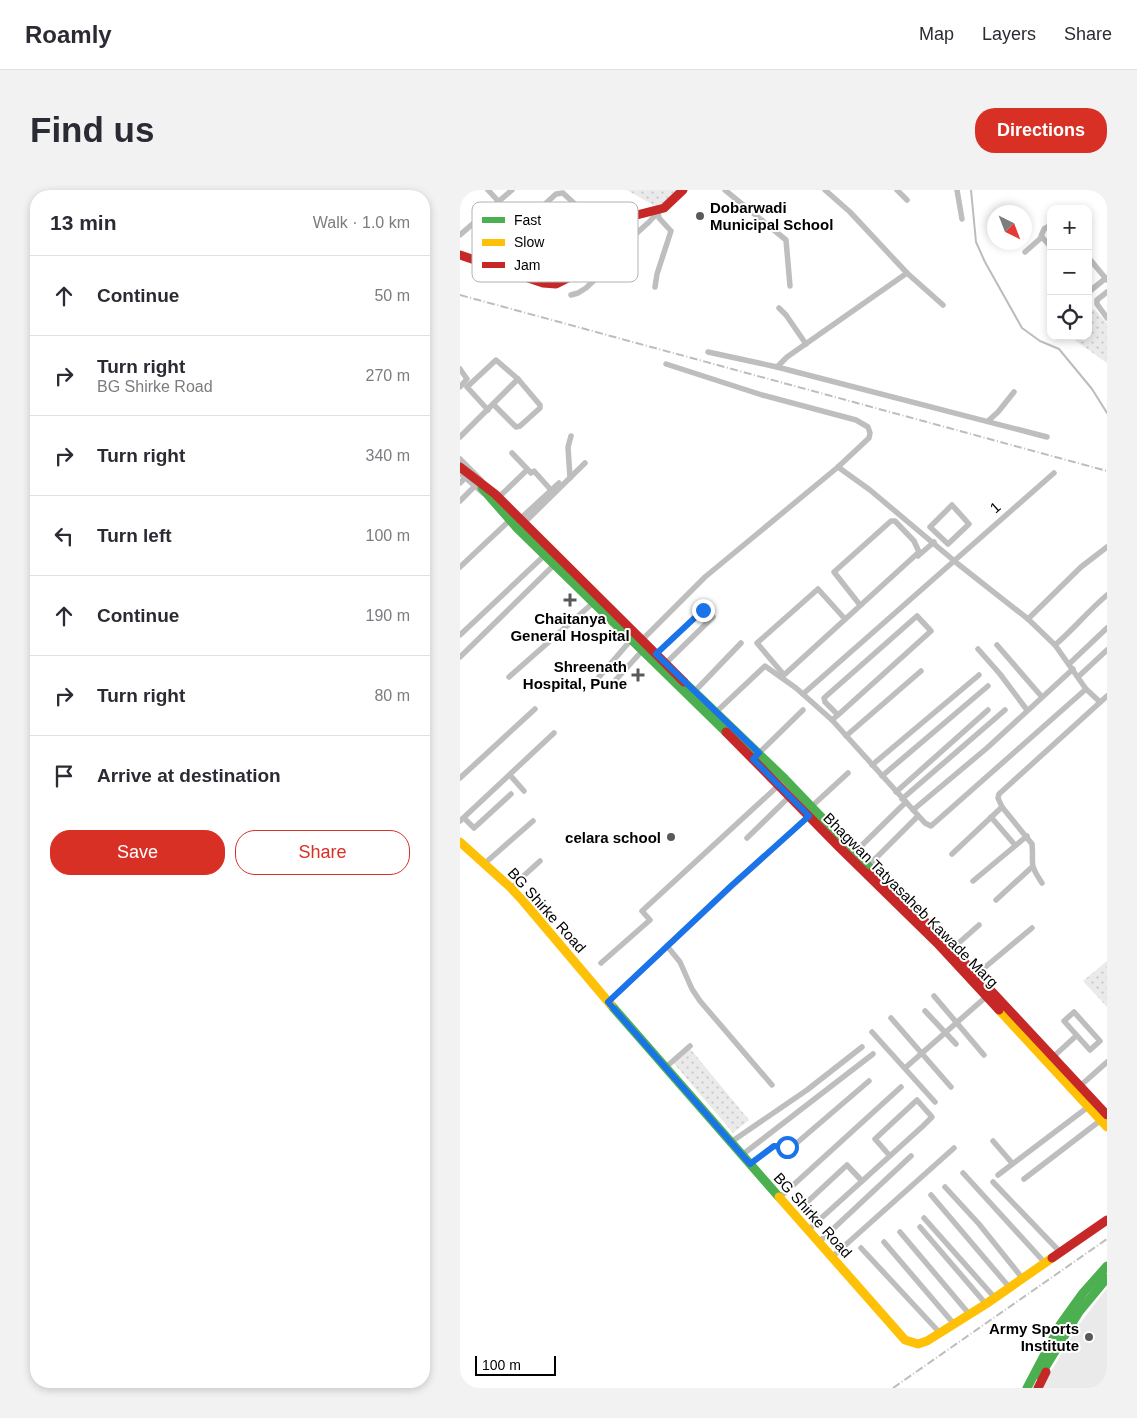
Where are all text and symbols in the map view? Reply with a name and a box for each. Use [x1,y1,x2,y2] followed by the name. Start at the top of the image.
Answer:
[25,21,112,48] text: Roamly
[919,24,954,44] text: Map
[982,24,1036,44] text: Layers
[1064,24,1112,44] text: Share
[975,108,1107,153] button: Directions
[30,110,154,149] text: Find us
[710,199,833,233] place label: Dobarwadi Municipal School
[472,202,638,282] legend
[987,205,1032,250] north arrow
[1047,205,1092,340] map controls
[1047,205,1092,250] button: +
[694,210,706,222] marker: Dobarwadi Municipal School
[50,211,117,234] text: 13 min
[514,212,541,228] text: Fast
[313,214,410,231] text: Walk · 1.0 km
[514,234,545,250] text: Slow
[1047,250,1092,295] button: −
[514,257,540,273] text: Jam
[50,282,78,310] icon: ahead
[97,285,179,306] text: Continue
[374,287,410,304] text: 50 m
[1047,295,1092,340] button: locate
[97,356,185,377] text: Turn right
[50,362,78,390] icon: right
[366,367,410,384] text: 270 m
[97,378,213,395] text: BG Shirke Road
[50,442,78,470] icon: right
[97,445,185,466] text: Turn right
[366,447,410,464] text: 340 m
[986,498,1004,516] street label: 1
[50,522,78,550] icon: left
[97,525,172,546] text: Turn left
[366,527,410,544] text: 100 m
[563,593,577,607] marker: Chaitanya General Hospital
[692,599,715,622] route end
[50,602,78,630] icon: ahead
[97,605,179,626] text: Continue
[366,607,410,624] text: 190 m
[510,610,630,644] place label: Chaitanya General Hospital
[523,658,627,692] place label: Shreenath Hospital, Pune
[631,668,645,682] marker: Shreenath Hospital, Pune
[50,682,78,710] icon: right
[97,685,185,706] text: Turn right
[374,687,410,704] text: 80 m
[50,762,78,790] icon: arrive
[97,765,281,786] text: Arrive at destination
[820,809,1002,991] street label: Bhagwan Tatyasaheb Kawade Marg
[565,829,661,846] place label: celara school
[50,830,225,875] button: Save
[235,830,410,875] button: Share
[665,831,677,843] marker: celara school
[504,864,590,956] street label: BG Shirke Road
[776,1136,799,1159] route start
[770,1169,856,1261] street label: BG Shirke Road
[989,1320,1079,1354] place label: Army Sports Institute
[1083,1331,1095,1343] marker: Army Sports Institute
[475,1353,556,1376] scale bar
[482,1357,521,1373] text: 100 m

